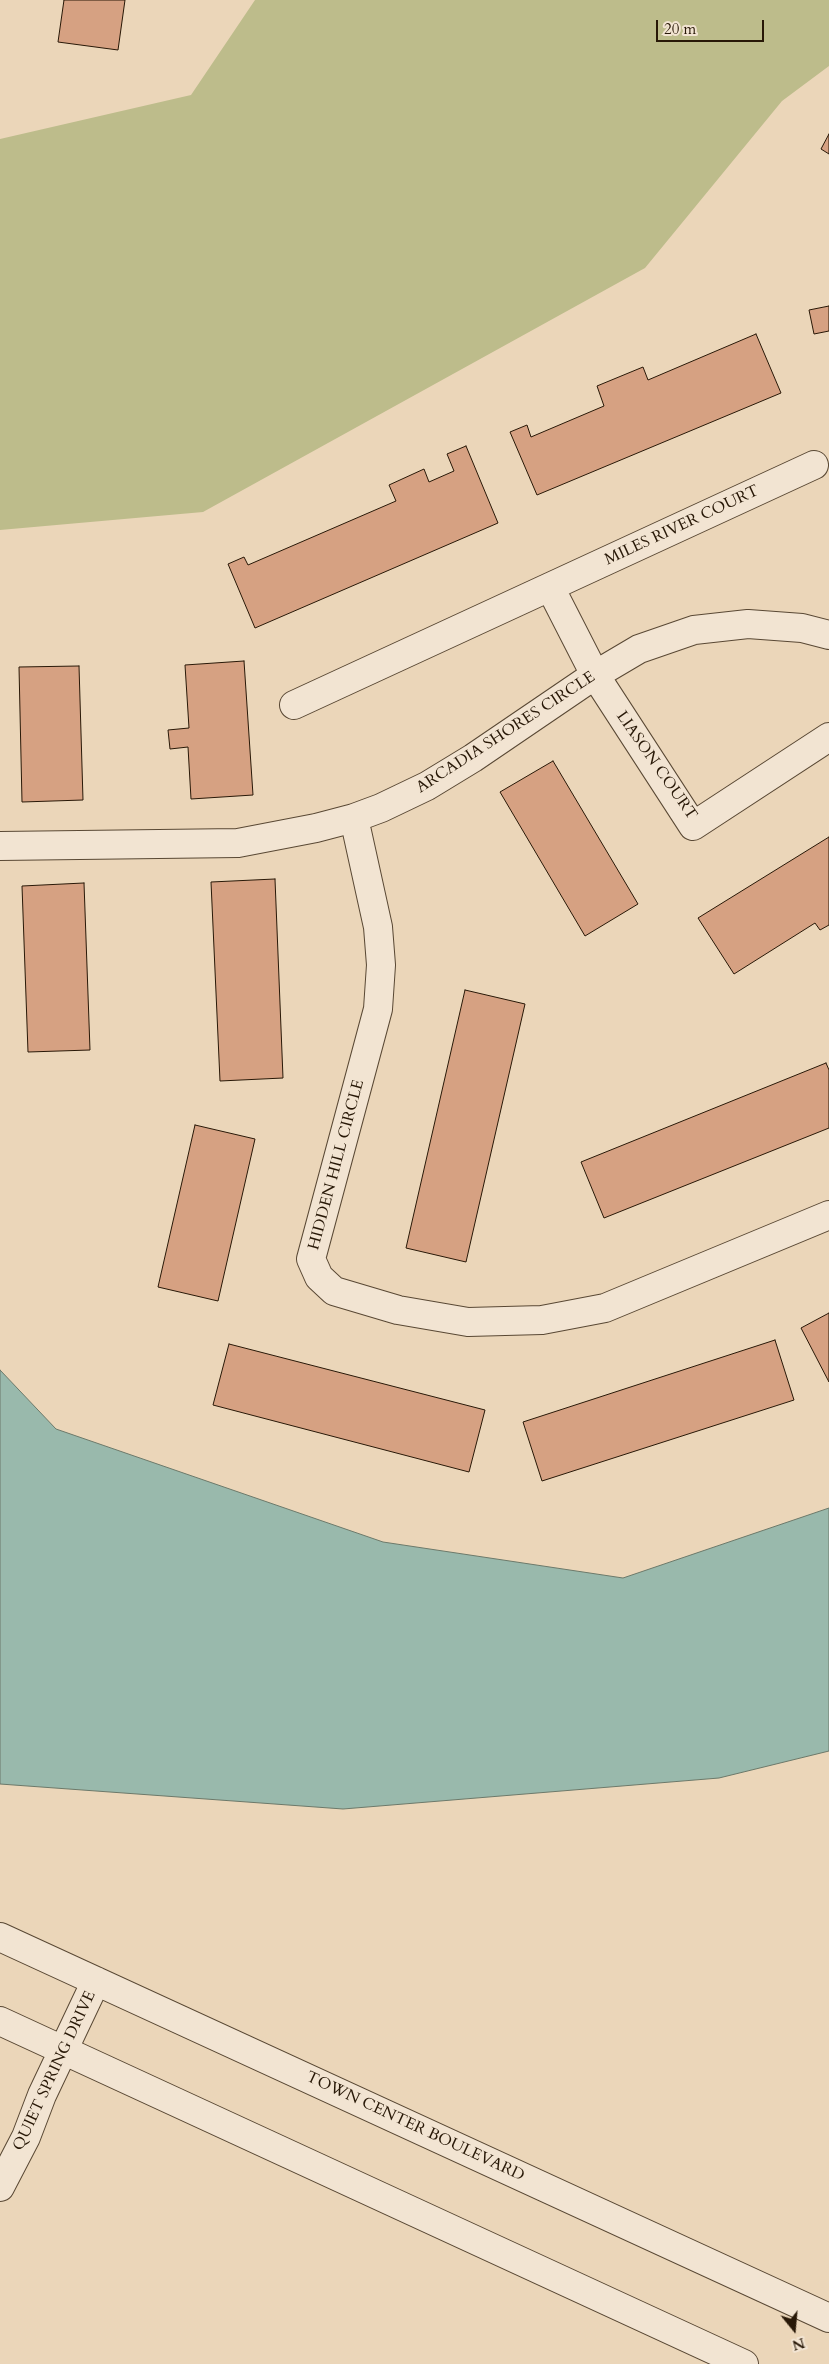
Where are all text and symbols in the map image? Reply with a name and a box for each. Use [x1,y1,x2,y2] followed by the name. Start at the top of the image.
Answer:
[659,10,766,42] scale bar
[664,19,696,39] text: 20 m
[602,482,762,570] street label: MILES RIVER COURT
[413,668,599,798] street label: ARCADIA SHORES CIRCLE
[611,708,701,824] street label: LIASON COURT
[305,1078,369,1252] street label: HIDDEN HILL CIRCLE
[10,1988,100,2154] street label: QUIET SPRING DRIVE
[303,2068,527,2186] street label: TOWN CENTER BOULEVARD
[769,2304,819,2354] north arrow
[790,2333,807,2355] text: N

